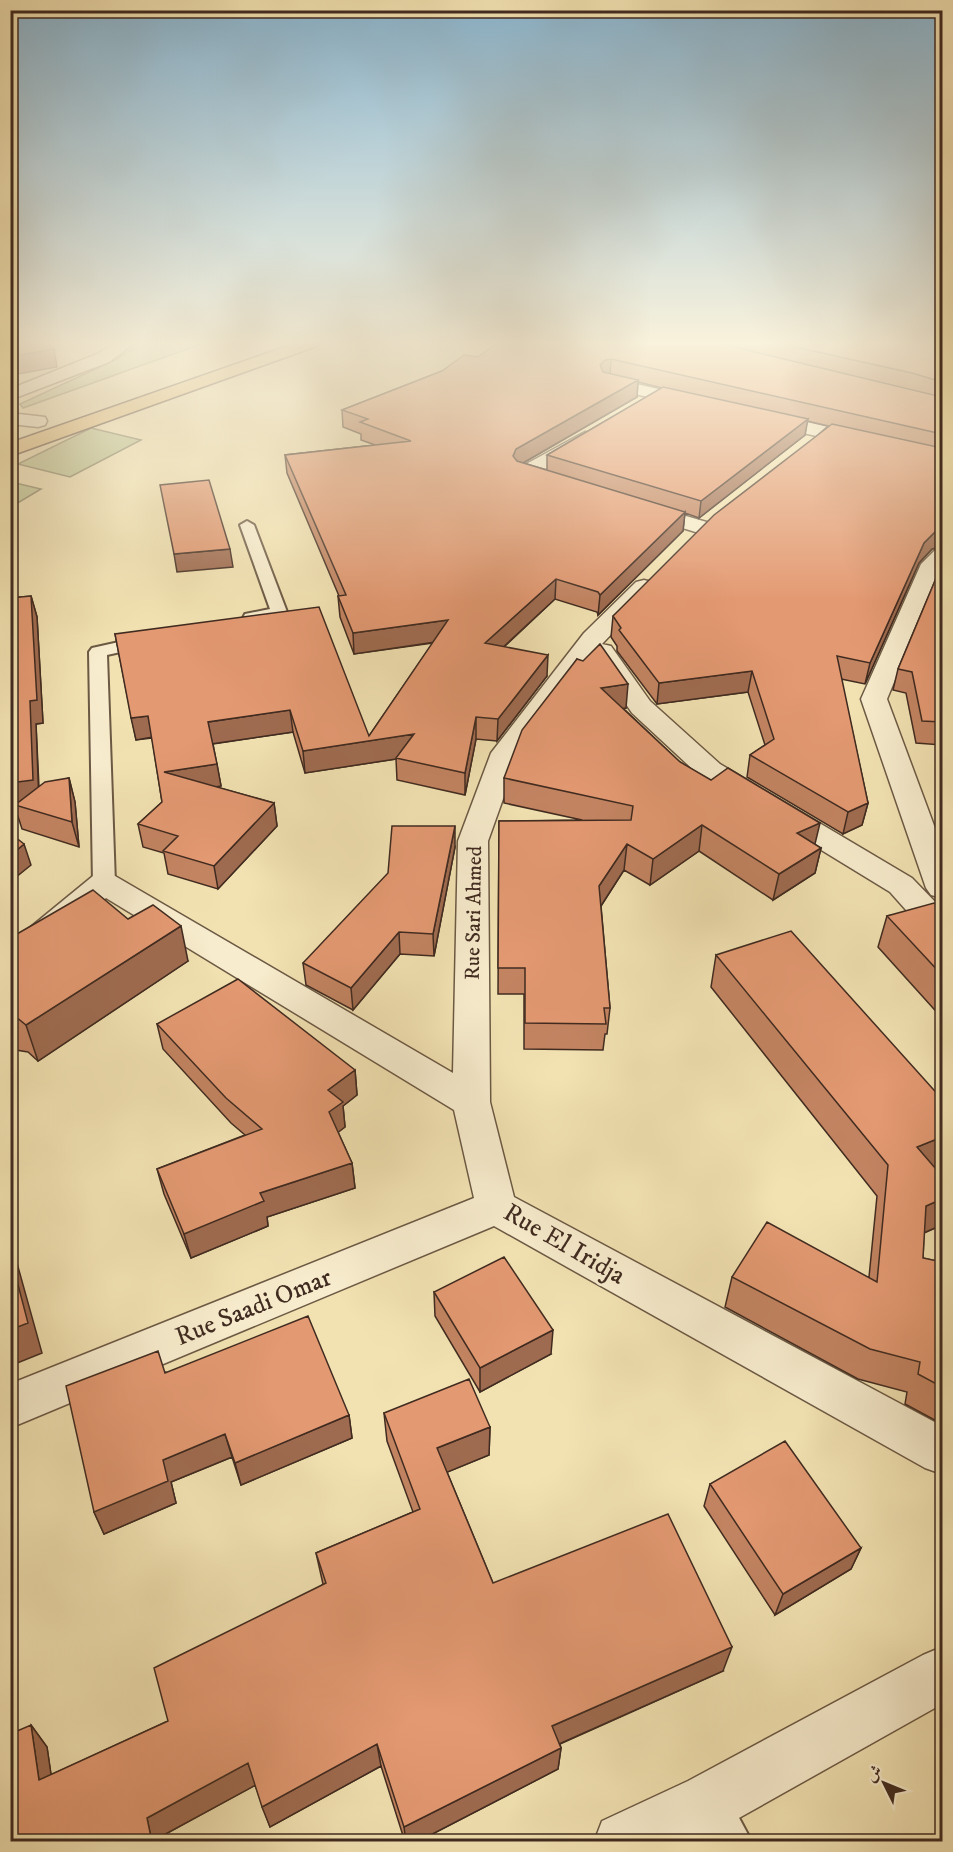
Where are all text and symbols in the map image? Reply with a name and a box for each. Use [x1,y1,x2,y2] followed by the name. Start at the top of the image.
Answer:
[460,845,488,980] street label: Rue Sari Ahmed
[497,1196,631,1292] street label: Rue El Iridja
[170,1261,337,1354] street label: Rue Saadi Omar
[854,1753,914,1813] north arrow
[861,1761,886,1786] text: ش

